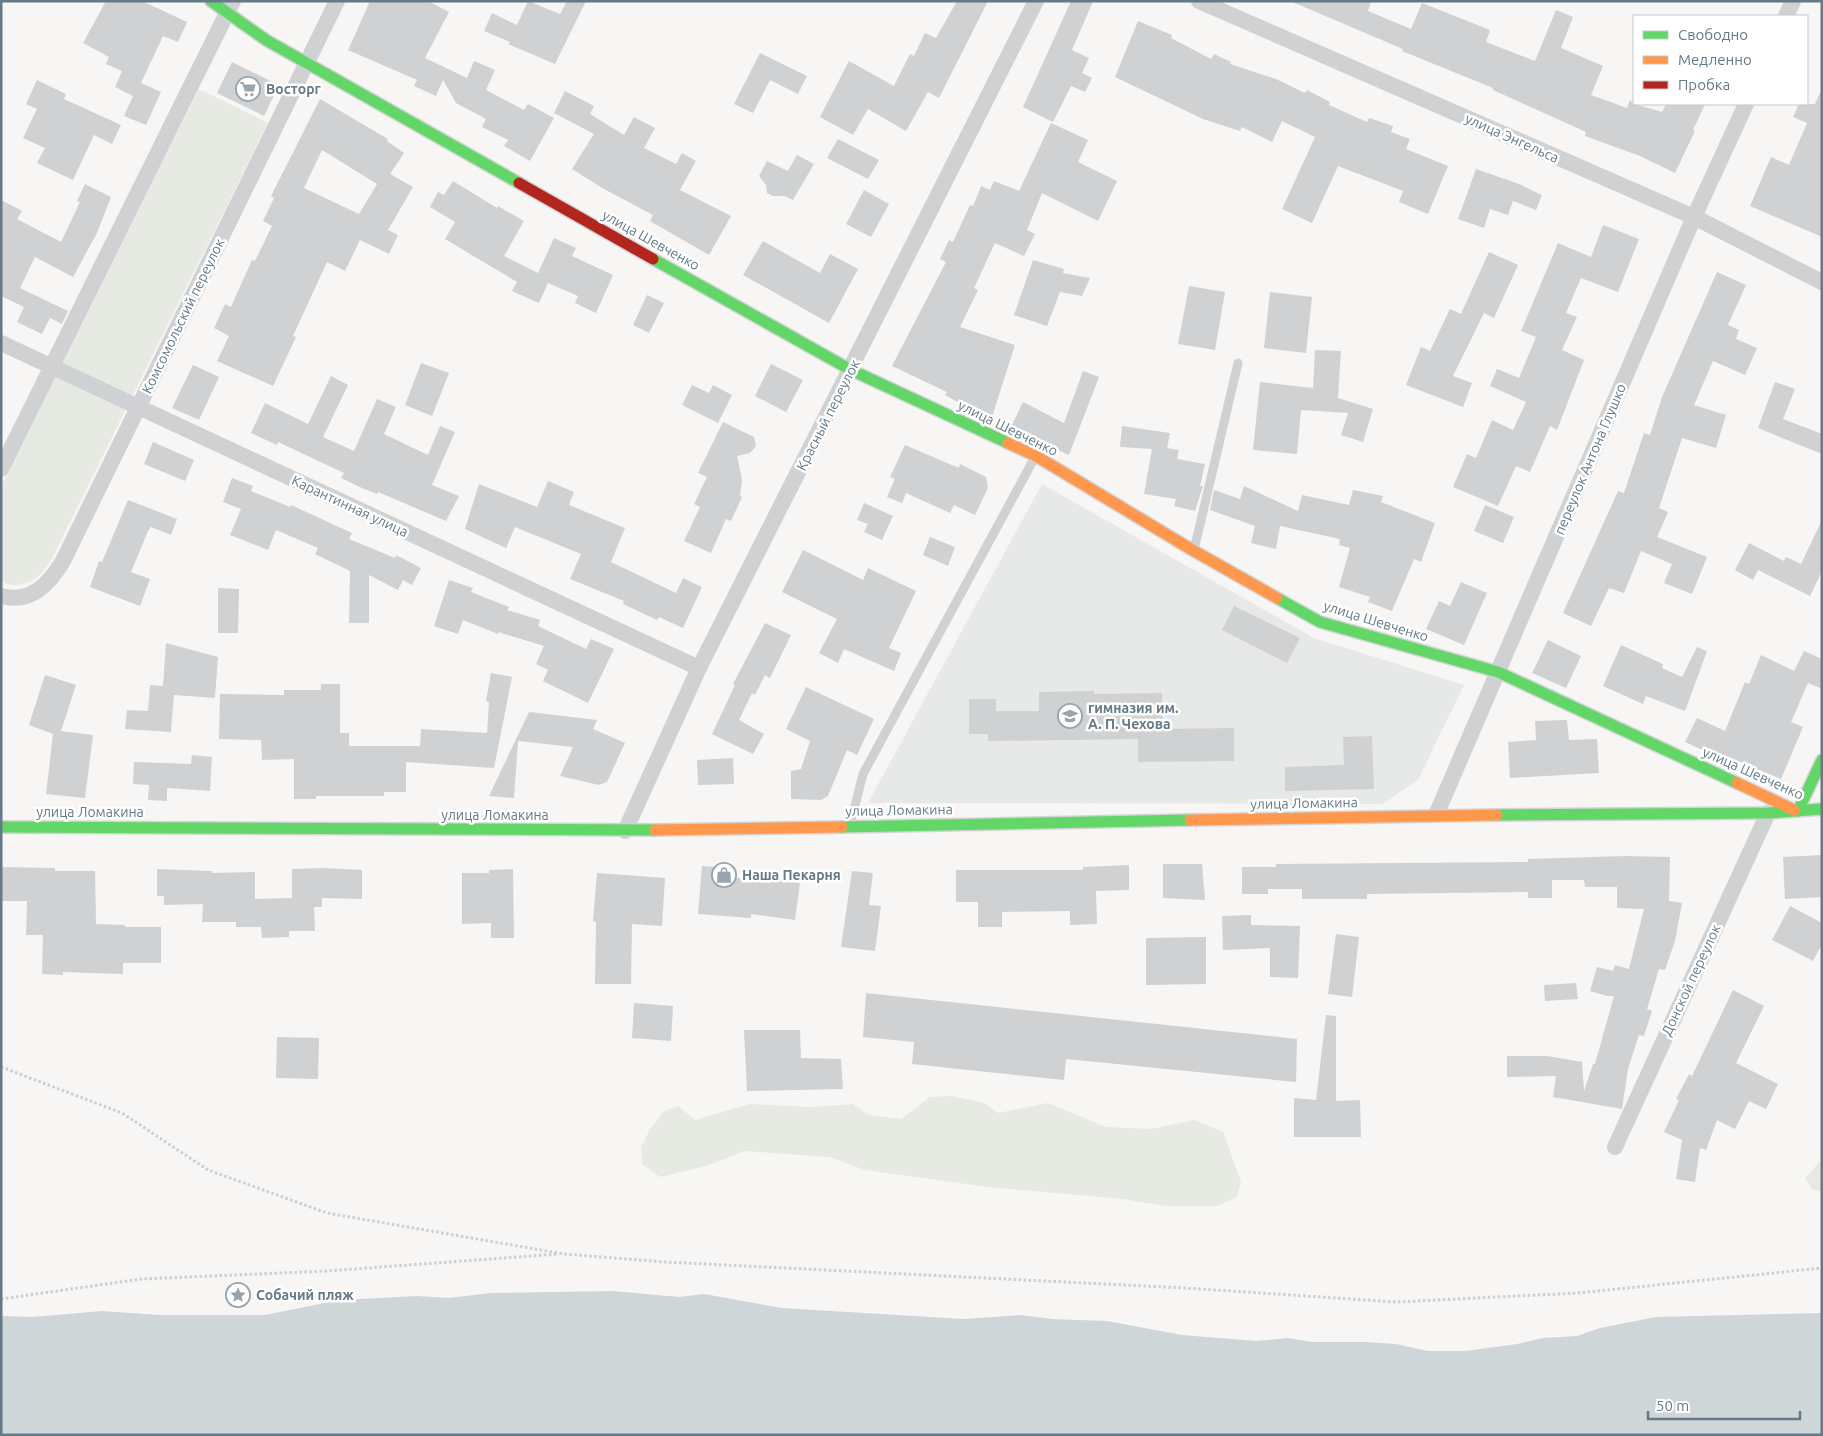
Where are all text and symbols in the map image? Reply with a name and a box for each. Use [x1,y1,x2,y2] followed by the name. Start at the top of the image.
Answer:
[1633,15,1808,105] legend
[1678,26,1748,43] text: Свободно
[1678,51,1752,68] text: Медленно
[235,76,261,102] supermarket icon: Восторг
[1678,76,1730,93] text: Пробка
[266,81,322,97] place label: Восторг
[1463,110,1561,166] street label: улица Энгельса
[599,207,703,273] street label: улица Шевченко
[138,236,228,396] street label: Комсомольский переулок
[793,357,863,473] street label: Красный переулок
[1551,381,1629,537] street label: переулок Антона Глушко
[956,397,1060,459] street label: улица Шевченко
[289,472,411,540] street label: Карантинная улица
[1322,597,1430,645] street label: улица Шевченко
[1088,700,1179,732] place label: гимназия им. А. П. Чехова
[1057,703,1083,729] school or university icon: гимназия им. А. П. Чехова
[1700,744,1806,802] street label: улица Шевченко
[1250,794,1358,812] street label: улица Ломакина
[845,801,953,819] street label: улица Ломакина
[36,804,144,820] street label: улица Ломакина
[441,807,549,823] street label: улица Ломакина
[711,862,737,888] shop icon: Наша Пекарня
[742,867,841,883] place label: Наша Пекарня
[1658,922,1724,1038] street label: Донской переулок
[225,1282,251,1308] place icon: Собачий пляж
[256,1287,354,1303] place label: Собачий пляж
[1648,1388,1800,1420] scale bar
[1656,1397,1689,1414] text: 50 m

